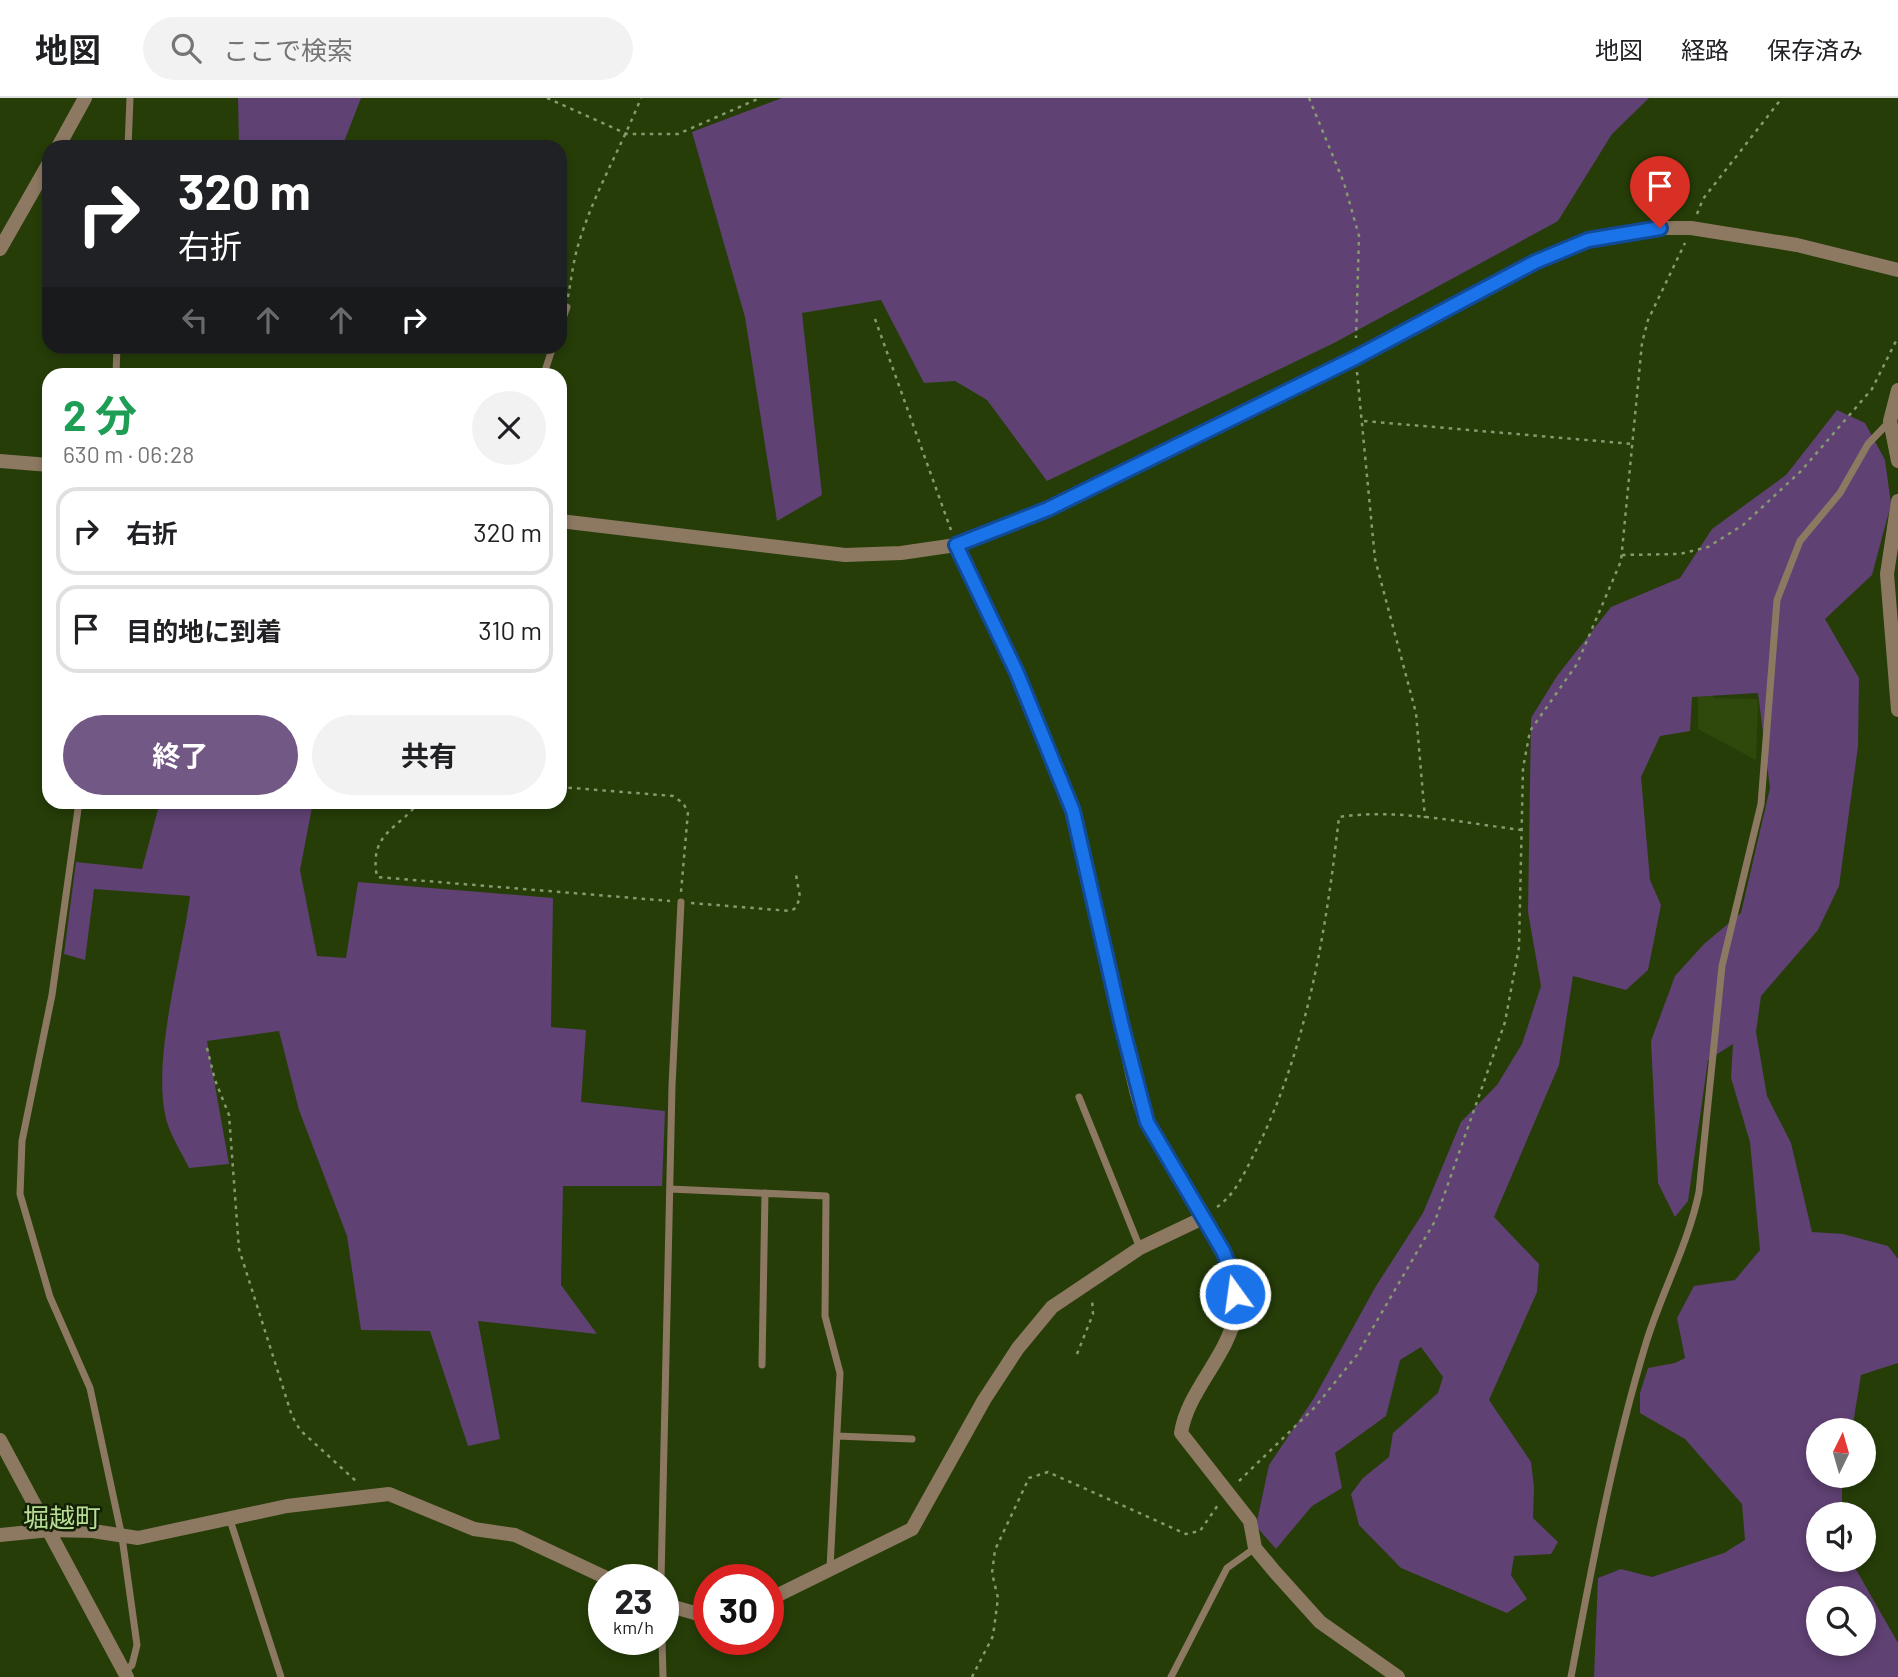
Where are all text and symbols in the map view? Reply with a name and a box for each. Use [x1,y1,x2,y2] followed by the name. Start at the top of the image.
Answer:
[143,17,633,80] search box
[35,29,101,69] text: 地図
[167,29,205,67] icon: search
[223,34,353,65] text: ここで検索
[1595,35,1643,64] text: 地図
[1681,35,1729,64] text: 経路
[1767,35,1863,64] text: 保存済み
[1630,156,1690,228] pin
[178,161,311,220] text: 320 m
[1641,167,1679,205] icon: arrive
[63,168,154,259] icon: right
[178,226,242,264] text: 右折
[176,301,214,339] icon: left
[249,301,287,339] icon: ahead
[322,301,360,339] icon: ahead
[395,301,433,339] icon: right
[63,389,137,439] text: 2 分
[472,391,546,465] button: close
[63,440,194,468] text: 630 m · 06:28
[67,512,105,550] icon: right
[473,516,542,547] text: 320 m
[126,517,178,548] text: 右折
[67,610,105,648] icon: arrive
[478,614,542,645] text: 310 m
[126,615,282,646] text: 目的地に到着
[63,715,298,795] button: 終了
[312,715,546,795] button: 共有
[1198,1257,1272,1331] position arrow
[1806,1418,1876,1488] north arrow
[1806,1418,1876,1656] map controls
[23,1501,101,1532] district label: 堀越町
[1806,1502,1876,1572] button: sound
[693,1564,784,1655] speed limit sign: 30
[614,1579,653,1621] text: 23
[1806,1586,1876,1656] button: search
[613,1616,654,1638] text: km/h

